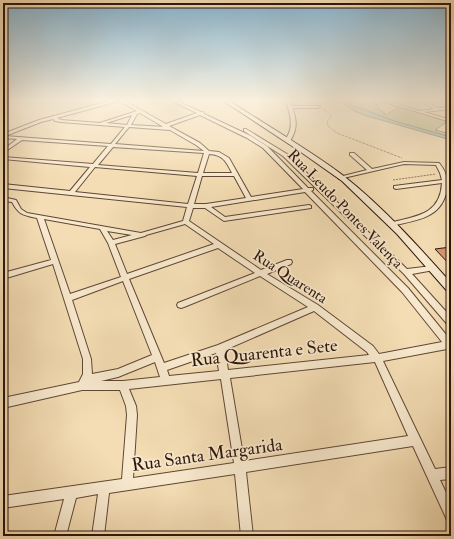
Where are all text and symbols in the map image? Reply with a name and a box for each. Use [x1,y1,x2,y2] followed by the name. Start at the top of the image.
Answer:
[283,145,407,273] street label: Rua Leudo Pontes Valença
[249,246,331,308] street label: Rua Quarenta
[189,334,339,372] street label: Rua Quarenta e Sete
[130,433,284,477] street label: Rua Santa Margarida

